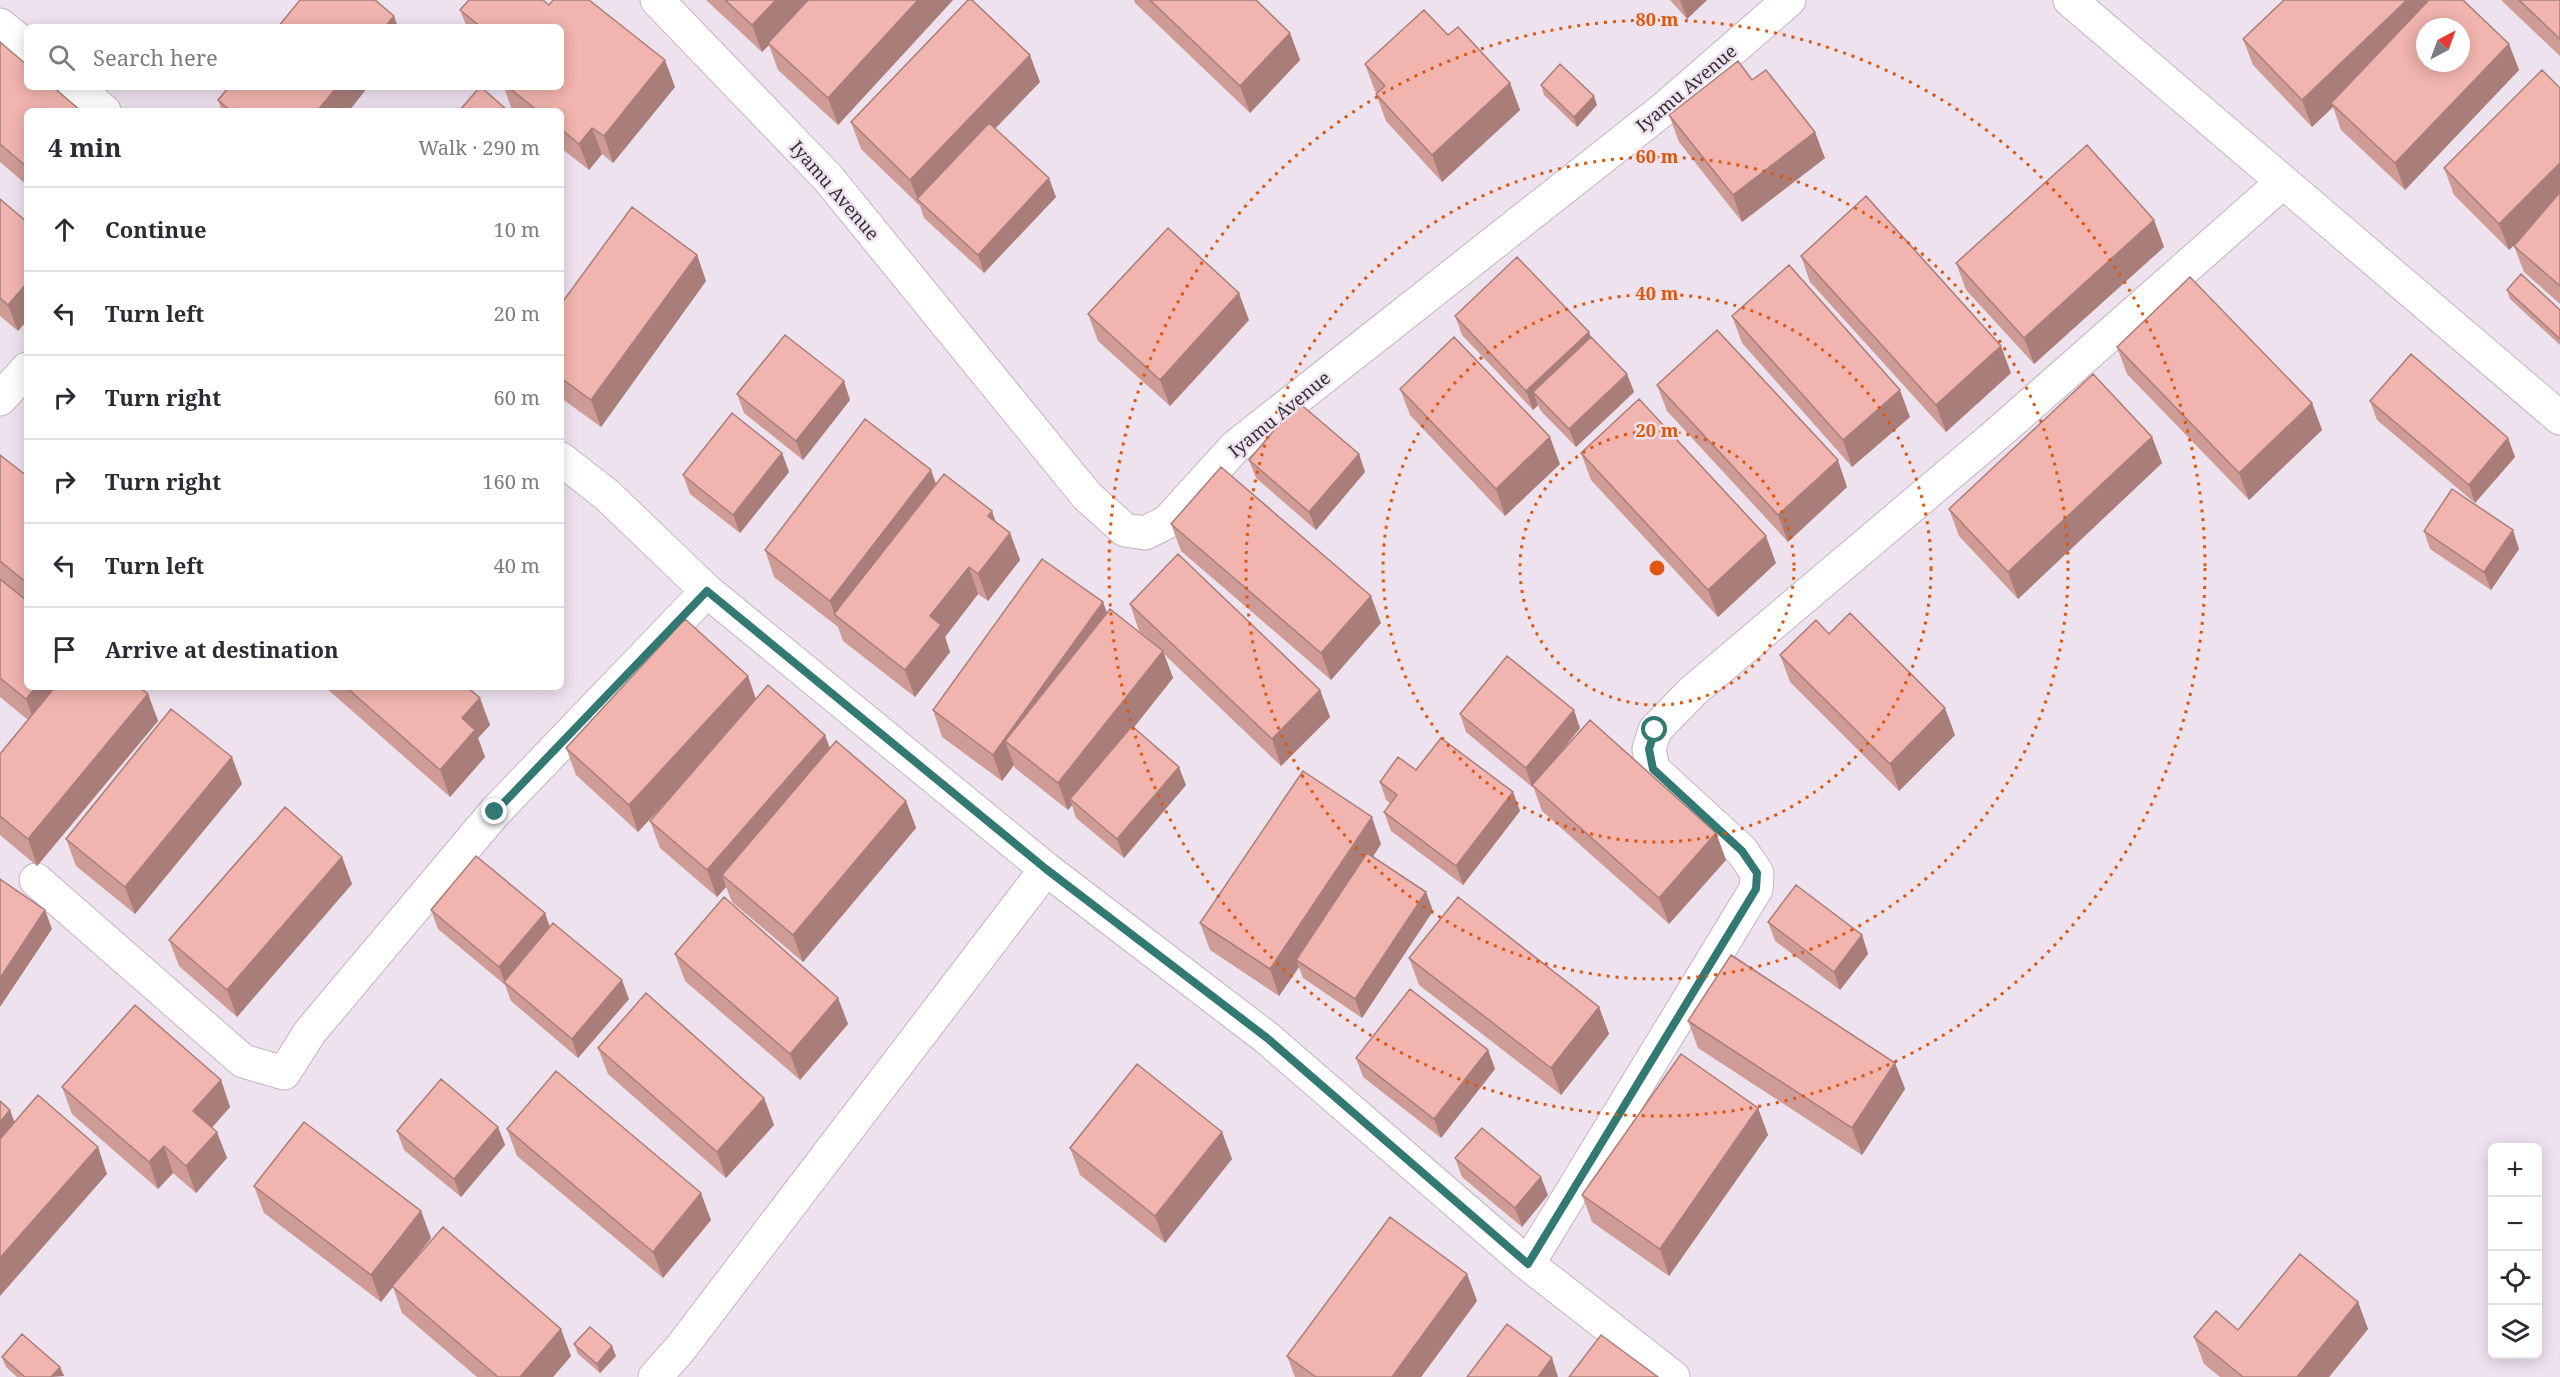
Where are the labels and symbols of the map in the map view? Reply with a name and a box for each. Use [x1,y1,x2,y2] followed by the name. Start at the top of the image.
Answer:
[1636,7,1679,31] text: 80 m
[2416,18,2470,72] north arrow
[1631,39,1741,137] street label: Iyamu Avenue
[785,135,885,245] street label: Iyamu Avenue
[1636,144,1679,168] text: 60 m
[1636,281,1679,305] text: 40 m
[1223,366,1335,462] street label: Iyamu Avenue
[1636,418,1679,442] text: 20 m
[1647,558,1667,578] centre of rings
[1641,716,1667,742] route start
[481,798,507,824] route end

